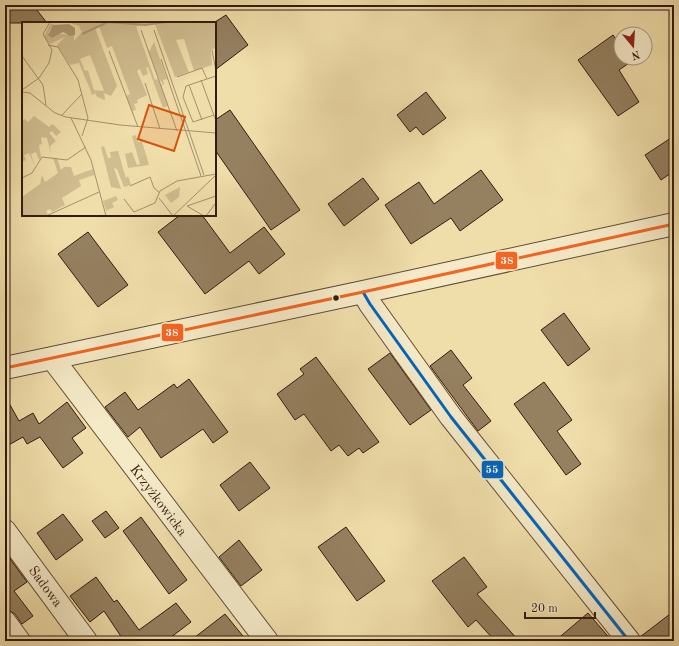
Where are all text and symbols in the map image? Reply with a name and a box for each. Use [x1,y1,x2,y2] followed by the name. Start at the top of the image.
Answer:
[22,22,216,216] inset map
[613,26,653,66] north arrow
[629,48,641,61] text: N
[495,251,518,270] line badge: 38
[501,256,513,267] text: 38
[331,293,341,303] unlabelled marker
[161,323,184,342] line badge: 38
[166,328,178,339] text: 38
[481,460,504,479] line badge: 55
[127,462,189,539] street label: Krzyżkowicka
[486,465,498,476] text: 55
[26,563,65,610] street label: Sadowa
[525,594,595,620] scale bar
[531,603,558,615] text: 20 m

